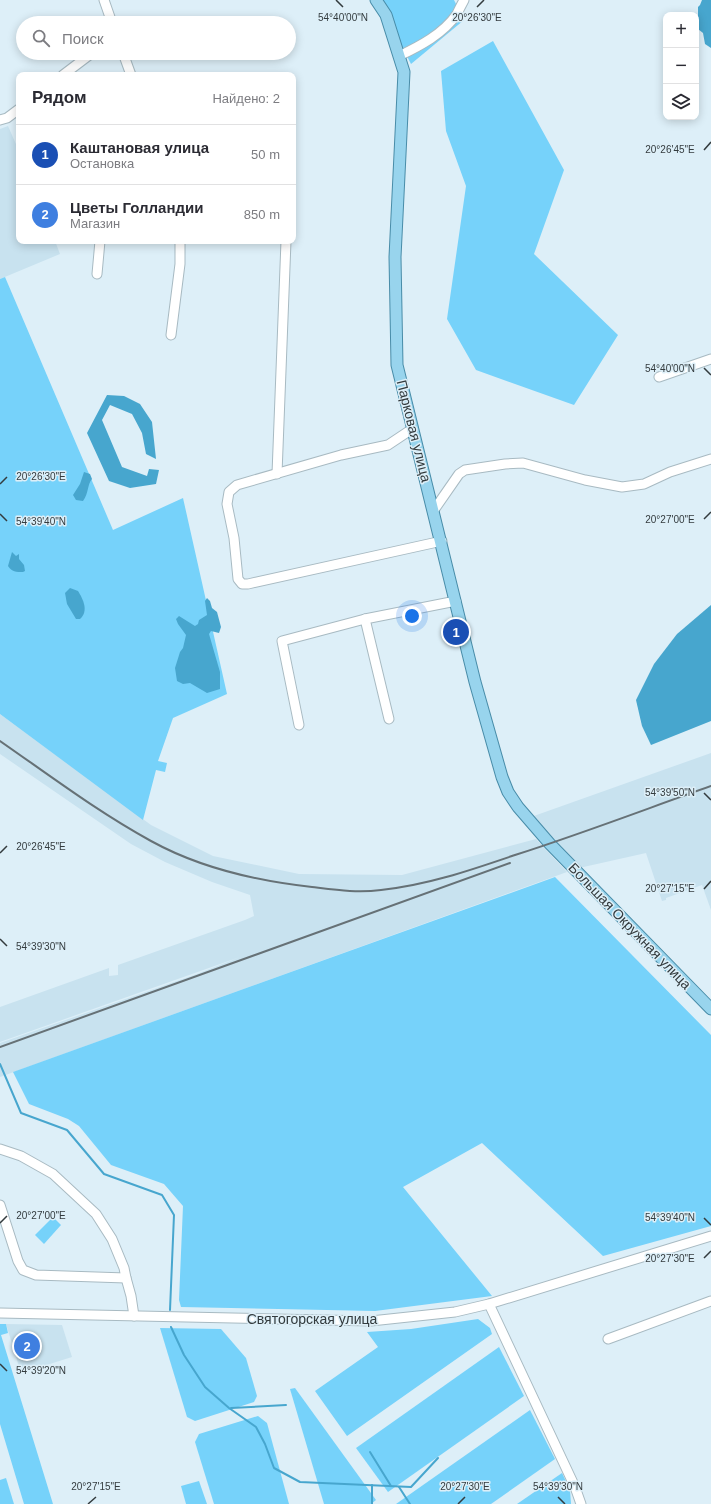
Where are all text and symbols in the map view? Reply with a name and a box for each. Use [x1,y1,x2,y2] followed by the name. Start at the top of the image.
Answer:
[318,12,368,23] text: 54°40'00"N
[452,12,502,23] text: 20°26'30"E
[663,12,699,120] map controls
[663,12,699,48] button: +
[16,16,296,60] search box
[30,27,52,49] icon: search
[62,30,104,47] text: Поиск
[663,48,699,84] button: −
[663,84,699,120] button: layers
[32,88,87,107] text: Рядом
[212,91,280,106] text: Найдено: 2
[70,139,209,156] text: Каштановая улица
[645,144,695,155] text: 20°26'45"E
[41,147,49,162] text: 1
[251,147,280,162] text: 50 m
[70,156,134,171] text: Остановка
[70,199,203,216] text: Цветы Голландии
[41,207,49,222] text: 2
[244,207,280,222] text: 850 m
[70,216,120,231] text: Магазин
[645,363,695,374] text: 54°40'00"N
[394,378,434,484] street label: Парковая улица
[16,471,66,482] text: 20°26'30"E
[645,514,695,525] text: 20°27'00"E
[16,516,66,527] text: 54°39'40"N
[402,606,422,626] your location
[443,617,469,647] pin: 1
[645,787,695,798] text: 54°39'50"N
[16,841,66,852] text: 20°26'45"E
[565,860,695,993] street label: Большая Окружная улица
[645,883,695,894] text: 20°27'15"E
[16,941,66,952] text: 54°39'30"N
[16,1210,66,1221] text: 20°27'00"E
[645,1212,695,1223] text: 54°39'40"N
[645,1253,695,1264] text: 20°27'30"E
[247,1311,377,1327] street label: Святогорская улица
[14,1331,40,1361] pin: 2
[16,1365,66,1376] text: 54°39'20"N
[71,1481,121,1492] text: 20°27'15"E
[440,1481,490,1492] text: 20°27'30"E
[533,1481,583,1492] text: 54°39'30"N

